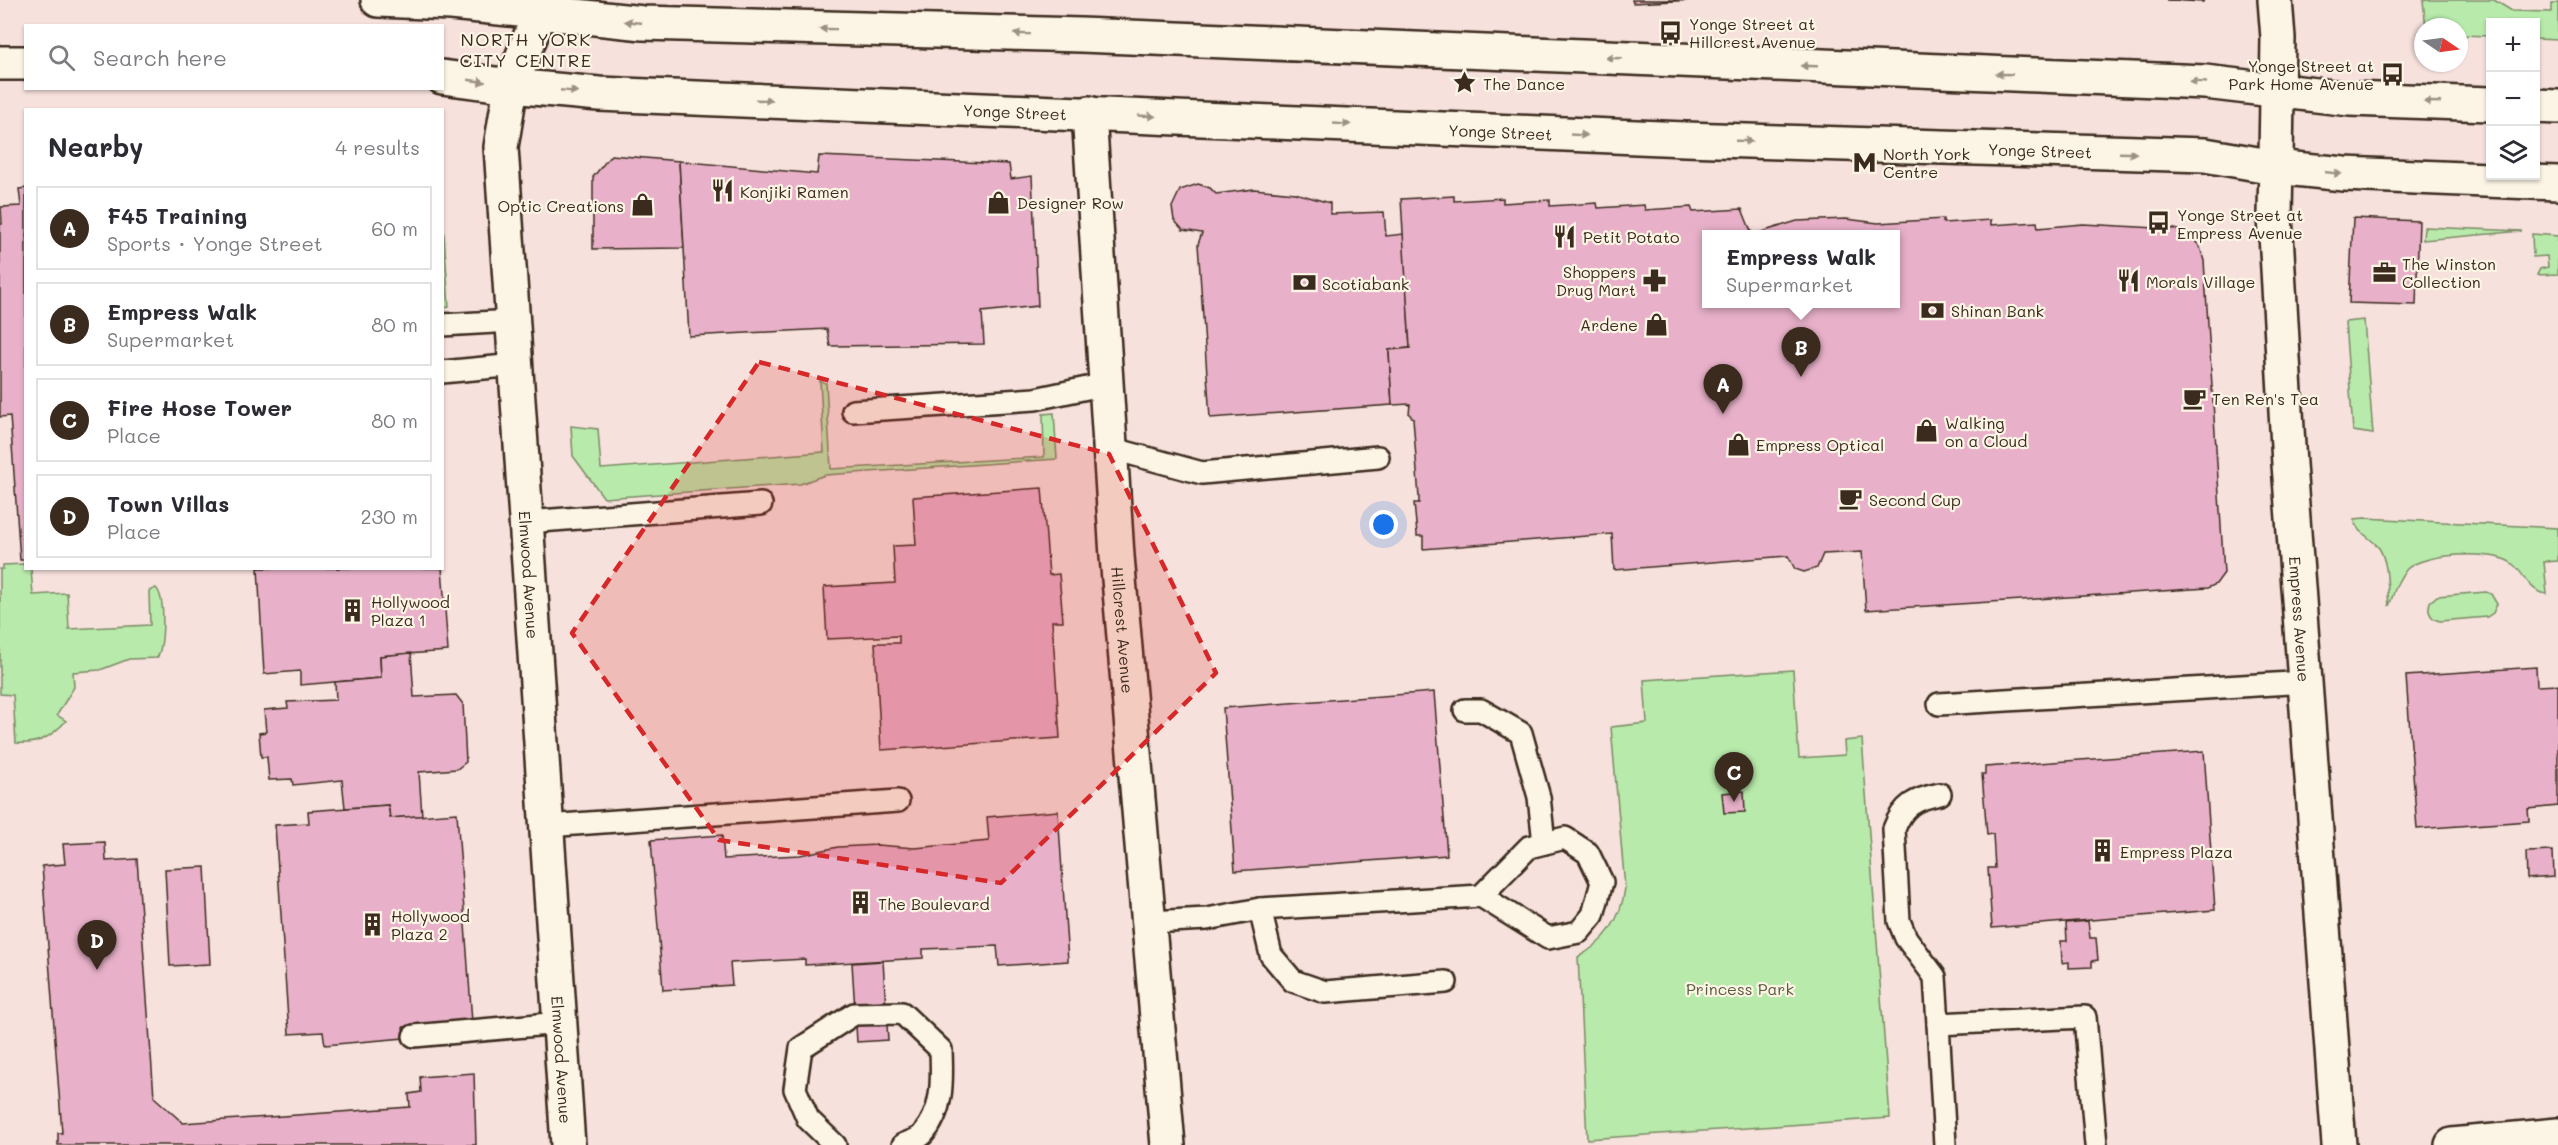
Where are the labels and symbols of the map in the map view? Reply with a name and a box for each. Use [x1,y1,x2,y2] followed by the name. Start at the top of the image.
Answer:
[1689,13,1816,52] place label: Yonge Street at Hillcrest Avenue
[623,17,642,27] one-way arrow
[2414,18,2468,72] north arrow
[1658,19,1684,45] bus stop icon: Yonge Street at Hillcrest Avenue
[818,24,837,34] one-way arrow
[459,27,593,72] district label: NORTH YORK CITY CENTRE
[1013,29,1032,39] one-way arrow
[1604,53,1623,62] one-way arrow
[2229,55,2374,94] place label: Yonge Street at Park Home Avenue
[1799,61,1818,71] one-way arrow
[2379,61,2405,87] bus stop icon: Yonge Street at Park Home Avenue
[1994,69,2013,79] one-way arrow
[1452,70,1478,96] place icon: The Dance
[1483,73,1565,94] place label: The Dance
[467,77,486,86] one-way arrow
[2189,78,2208,87] one-way arrow
[560,86,579,96] one-way arrow
[755,96,774,105] one-way arrow
[2423,98,2442,107] one-way arrow
[962,99,1067,124] street label: Yonge Street
[1138,111,1157,120] one-way arrow
[1448,119,1553,144] street label: Yonge Street
[1333,120,1352,129] one-way arrow
[1569,130,1588,139] one-way arrow
[1734,136,1753,146] one-way arrow
[1988,138,2092,162] street label: Yonge Street
[1883,143,1970,182] place label: North York Centre
[2118,148,2137,157] one-way arrow
[1852,149,1878,175] metro station icon: North York Centre
[2324,168,2343,178] one-way arrow
[709,178,735,204] restaurant icon: Konjiki Ramen
[740,181,849,202] place label: Konjiki Ramen
[986,189,1012,215] shop icon: Designer Row
[629,192,655,218] shop icon: Optic Creations
[1017,192,1124,213] place label: Designer Row
[498,195,624,216] place label: Optic Creations
[2177,204,2303,243] place label: Yonge Street at Empress Avenue
[2146,210,2172,236] bus stop icon: Yonge Street at Empress Avenue
[1552,223,1578,249] restaurant icon: Petit Potato
[1583,226,1680,247] place label: Petit Potato
[2402,253,2496,292] place label: The Winston Collection
[2371,259,2397,285] office icon: The Winston Collection
[1556,261,1636,300] place label: Shoppers Drug Mart
[1641,267,1667,293] pharmacy icon: Shoppers Drug Mart
[2115,268,2141,294] restaurant icon: Morals Village
[1291,270,1317,296] bank icon: Scotiabank
[2146,271,2256,292] place label: Morals Village
[1322,273,1409,294] place label: Scotiabank
[1920,297,1946,323] bank icon: Shinan Bank
[1951,300,2044,321] place label: Shinan Bank
[1643,311,1669,337] shop icon: Ardene
[1580,314,1638,335] place label: Ardene
[1782,328,1820,377] pin: B
[1704,364,1742,414] pin: A
[2181,385,2207,411] cafe icon: Ten Ren's Tea
[2212,388,2319,409] place label: Ten Ren's Tea
[1945,412,2027,451] place label: Walking on a Cloud
[1914,418,1940,444] shop icon: Walking on a Cloud
[1725,431,1751,457] shop icon: Empress Optical
[1756,434,1884,455] place label: Empress Optical
[1838,486,1864,512] cafe icon: Second Cup
[1869,489,1961,510] place label: Second Cup
[515,510,544,639] street label: Elmwood Avenue
[1369,510,1398,539] your location
[2285,556,2315,683] street label: Empress Avenue
[1107,566,1139,694] street label: Hillcrest Avenue
[371,591,450,630] place label: Hollywood Plaza 1
[340,597,366,623] building icon: Hollywood Plaza 1
[1714,752,1754,802] pin: C
[2089,838,2115,864] building icon: Empress Plaza
[2120,841,2233,862] place label: Empress Plaza
[847,890,873,916] building icon: The Boulevard
[878,893,990,914] place label: The Boulevard
[391,905,470,944] place label: Hollywood Plaza 2
[360,911,386,937] building icon: Hollywood Plaza 2
[78,920,116,970] pin: D
[1686,978,1794,999] park label: Princess Park
[548,995,577,1124] street label: Elmwood Avenue

